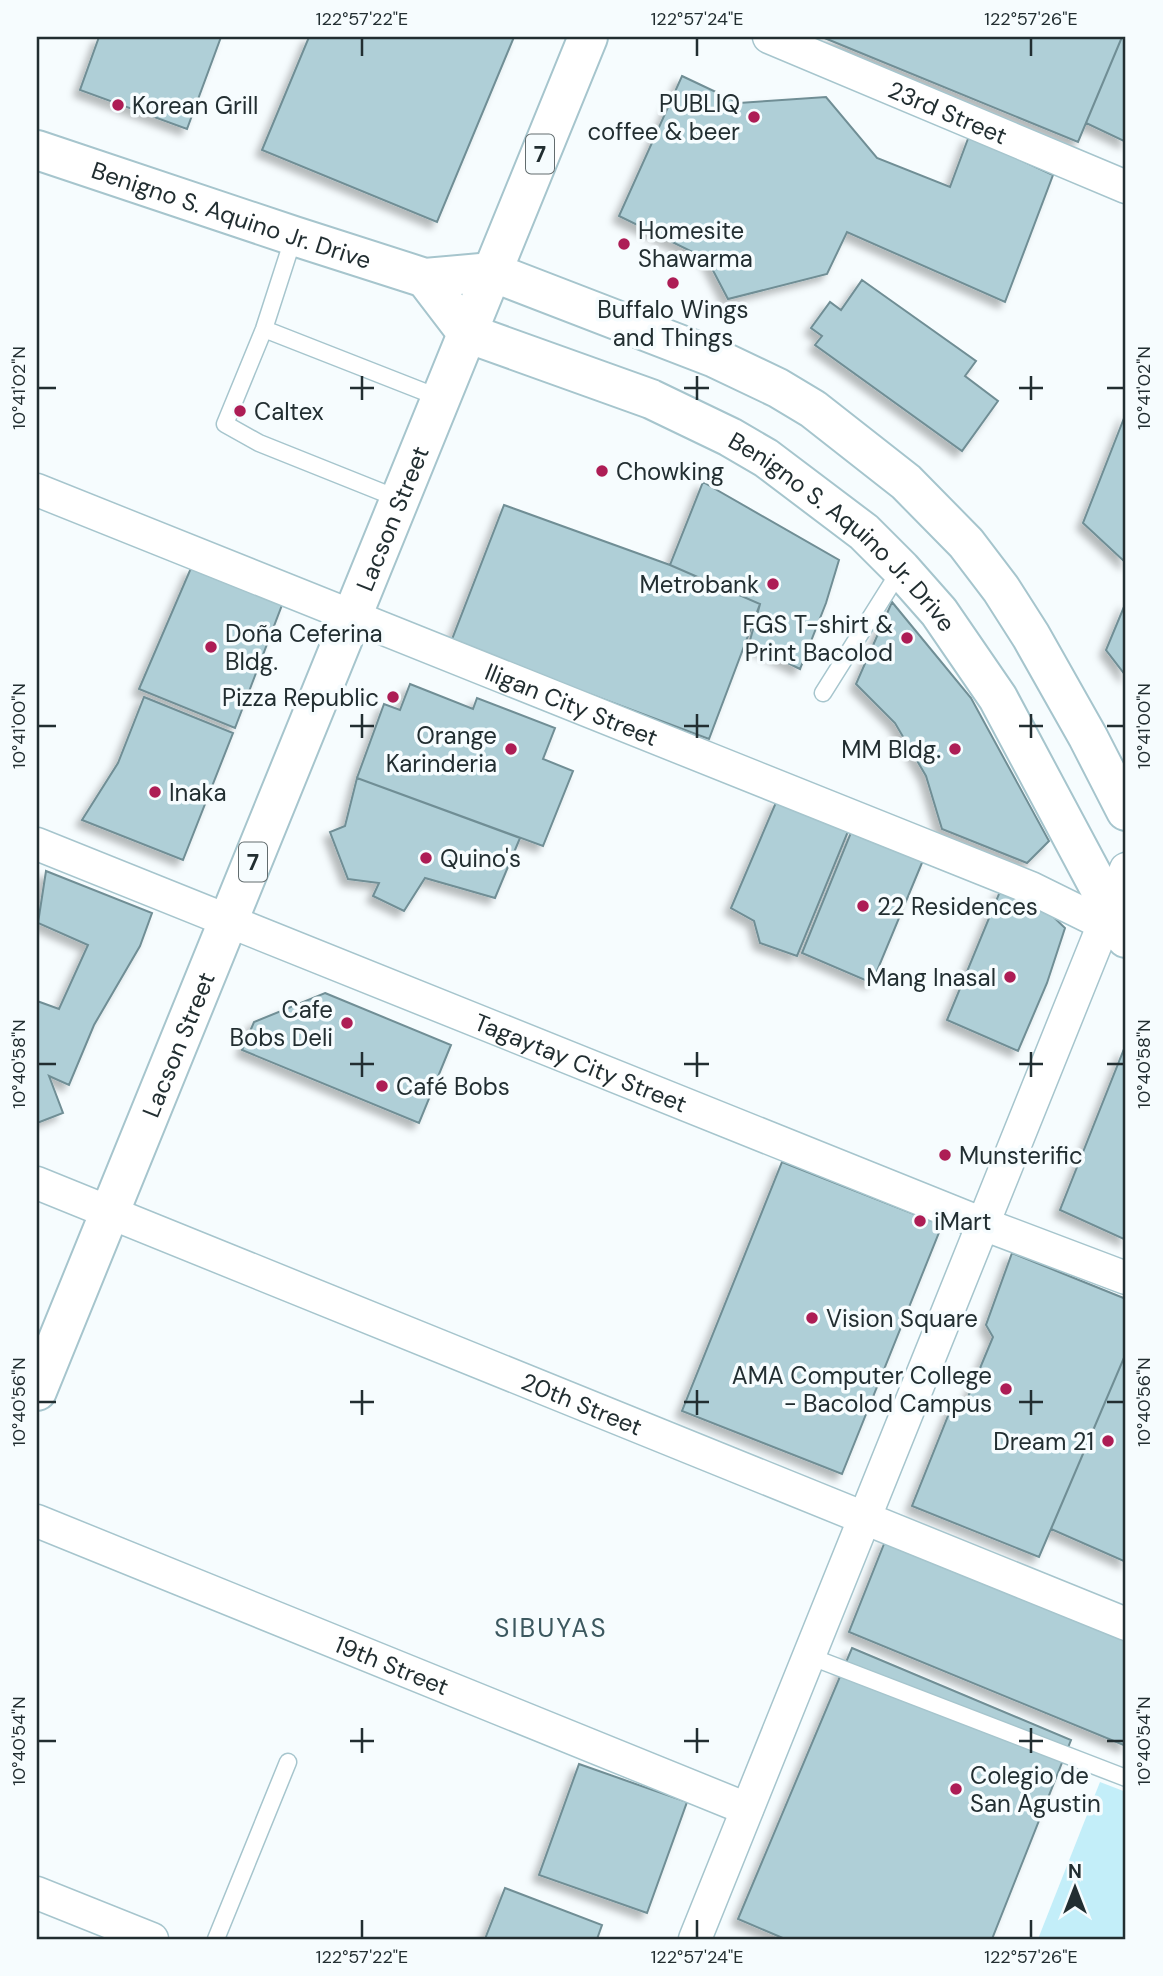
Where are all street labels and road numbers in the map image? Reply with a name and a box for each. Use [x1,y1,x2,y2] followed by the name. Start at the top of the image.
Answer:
[884,73,1012,151] street label: 23rd Street
[526,134,554,174] road number: 7
[88,154,375,275] street label: Benigno S. Aquino Jr. Drive
[723,424,963,637] street label: Benigno S. Aquino Jr. Drive
[349,441,435,596] street label: Lacson Street
[481,656,663,753] street label: Iligan City Street
[239,842,267,882] road number: 7
[135,967,221,1122] street label: Lacson Street
[470,1006,692,1119] street label: Tagaytay City Street
[517,1365,647,1442] street label: 20th Street
[330,1628,453,1702] street label: 19th Street

